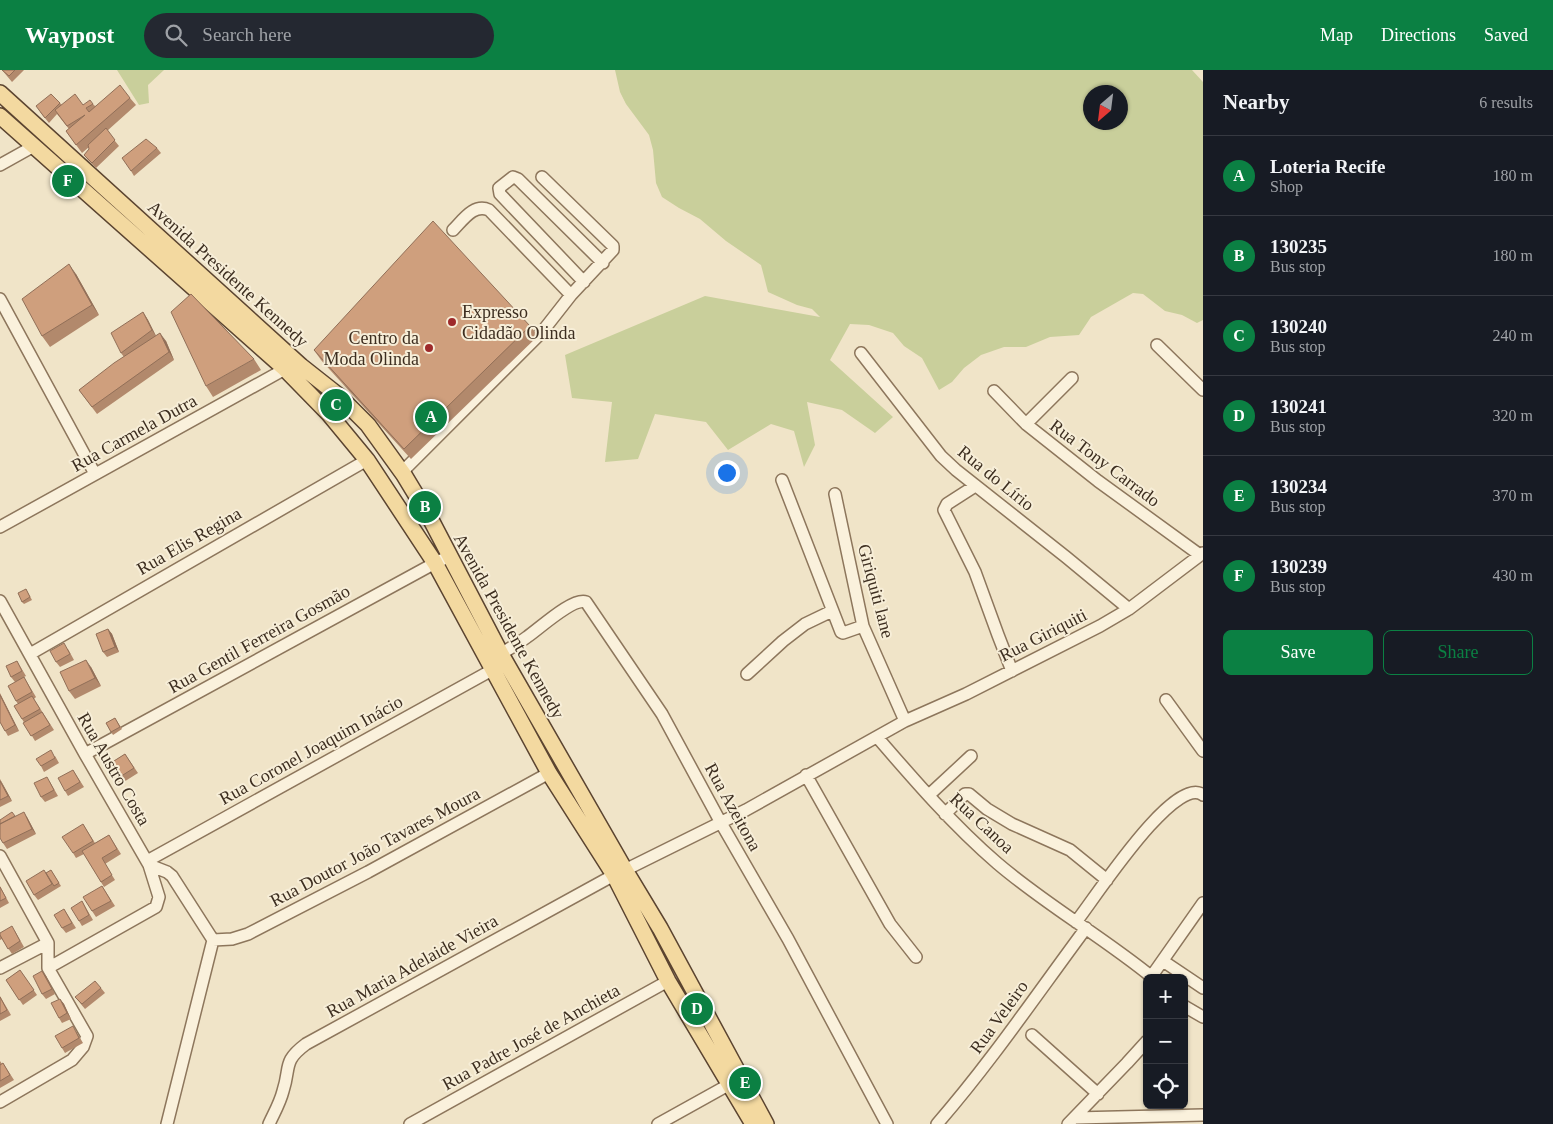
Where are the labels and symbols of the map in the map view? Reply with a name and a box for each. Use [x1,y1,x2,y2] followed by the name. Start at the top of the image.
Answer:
[1083,85,1128,130] north arrow
[52,162,84,200] pin: F
[144,197,312,351] street label: Avenida Presidente Kennedy
[462,302,575,343] place label: Expresso Cidadão Olinda
[446,316,458,328] marker: Expresso Cidadão Olinda
[324,328,419,369] place label: Centro da Moda Olinda
[423,342,435,354] marker: Centro da Moda Olinda
[320,386,352,424] pin: C
[68,390,200,476] street label: Rua Carmela Dutra
[415,398,447,436] pin: A
[1046,415,1164,511] street label: Rua Tony Carrado
[954,441,1038,515] street label: Rua do Lírio
[714,460,740,486] your location
[409,488,441,526] pin: B
[133,503,245,579] street label: Rua Elis Regina
[450,530,568,722] street label: Avenida Presidente Kennedy
[854,542,898,640] street label: Giriquiti lane
[165,581,353,697] street label: Rua Gentil Ferreira Gosmão
[996,604,1090,666] street label: Rua Giriquiti
[216,691,406,809] street label: Rua Coronel Joaquim Inácio
[74,709,154,829] street label: Rua Austro Costa
[701,760,765,854] street label: Rua Azeitona
[267,783,483,911] street label: Rua Doutor João Tavares Moura
[946,789,1018,857] street label: Rua Canoa
[323,910,501,1022] street label: Rua Maria Adelaide Vieira
[966,977,1032,1057] street label: Rua Veleiro
[439,980,623,1094] street label: Rua Padre José de Anchieta
[681,990,713,1028] pin: D
[729,1064,761,1102] pin: E

